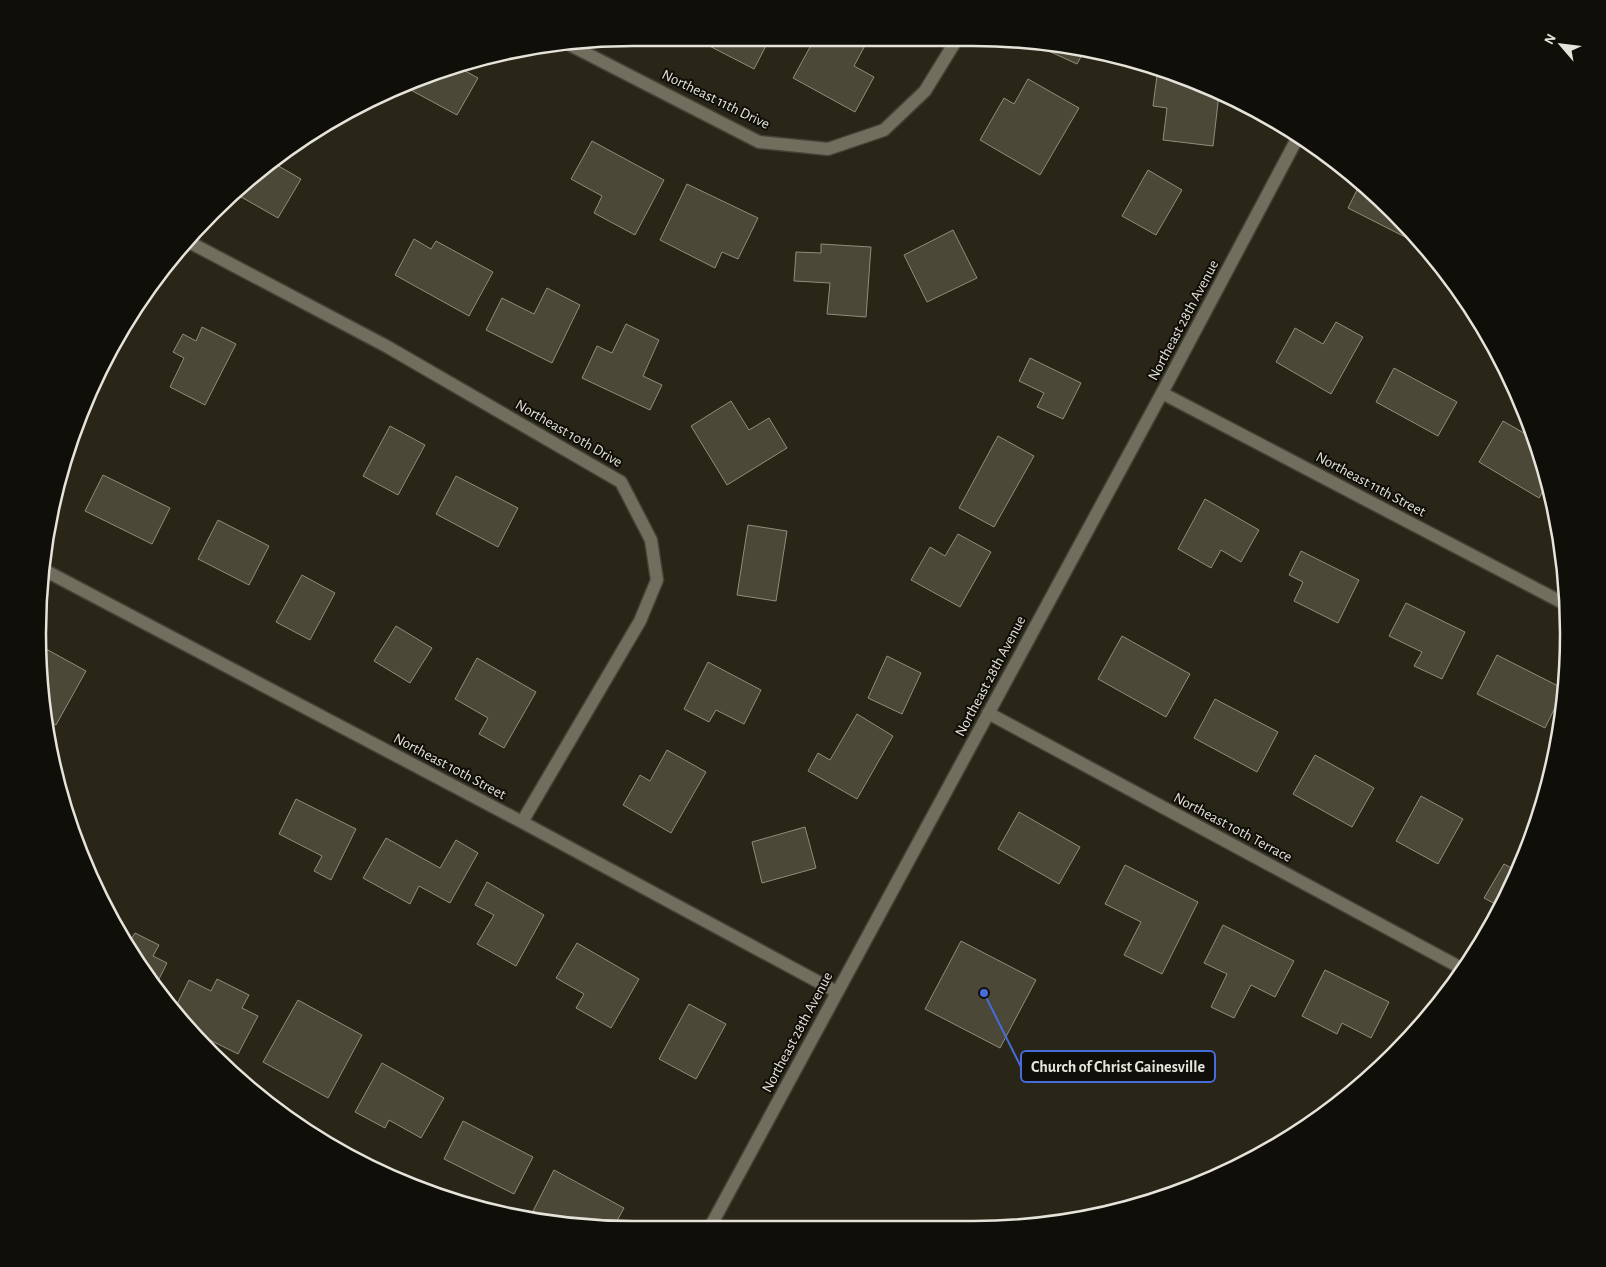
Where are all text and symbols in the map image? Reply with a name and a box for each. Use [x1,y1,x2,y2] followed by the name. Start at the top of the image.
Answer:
[1536,20,1586,70] north arrow
[1542,32,1559,47] text: N
[660,67,772,132] street label: Northeast 11th Drive
[1145,257,1222,383] street label: Northeast 28th Avenue
[513,397,625,470] street label: Northeast 10th Drive
[1313,449,1428,520] street label: Northeast 11th Street
[952,613,1029,739] street label: Northeast 28th Avenue
[391,731,509,802] street label: Northeast 10th Street
[1171,790,1295,865] street label: Northeast 10th Terrace
[759,969,836,1095] street label: Northeast 28th Avenue
[1021,1051,1215,1082] callout: Church of Christ Gainesville
[1031,1059,1206,1075] text: Church of Christ Gainesville

